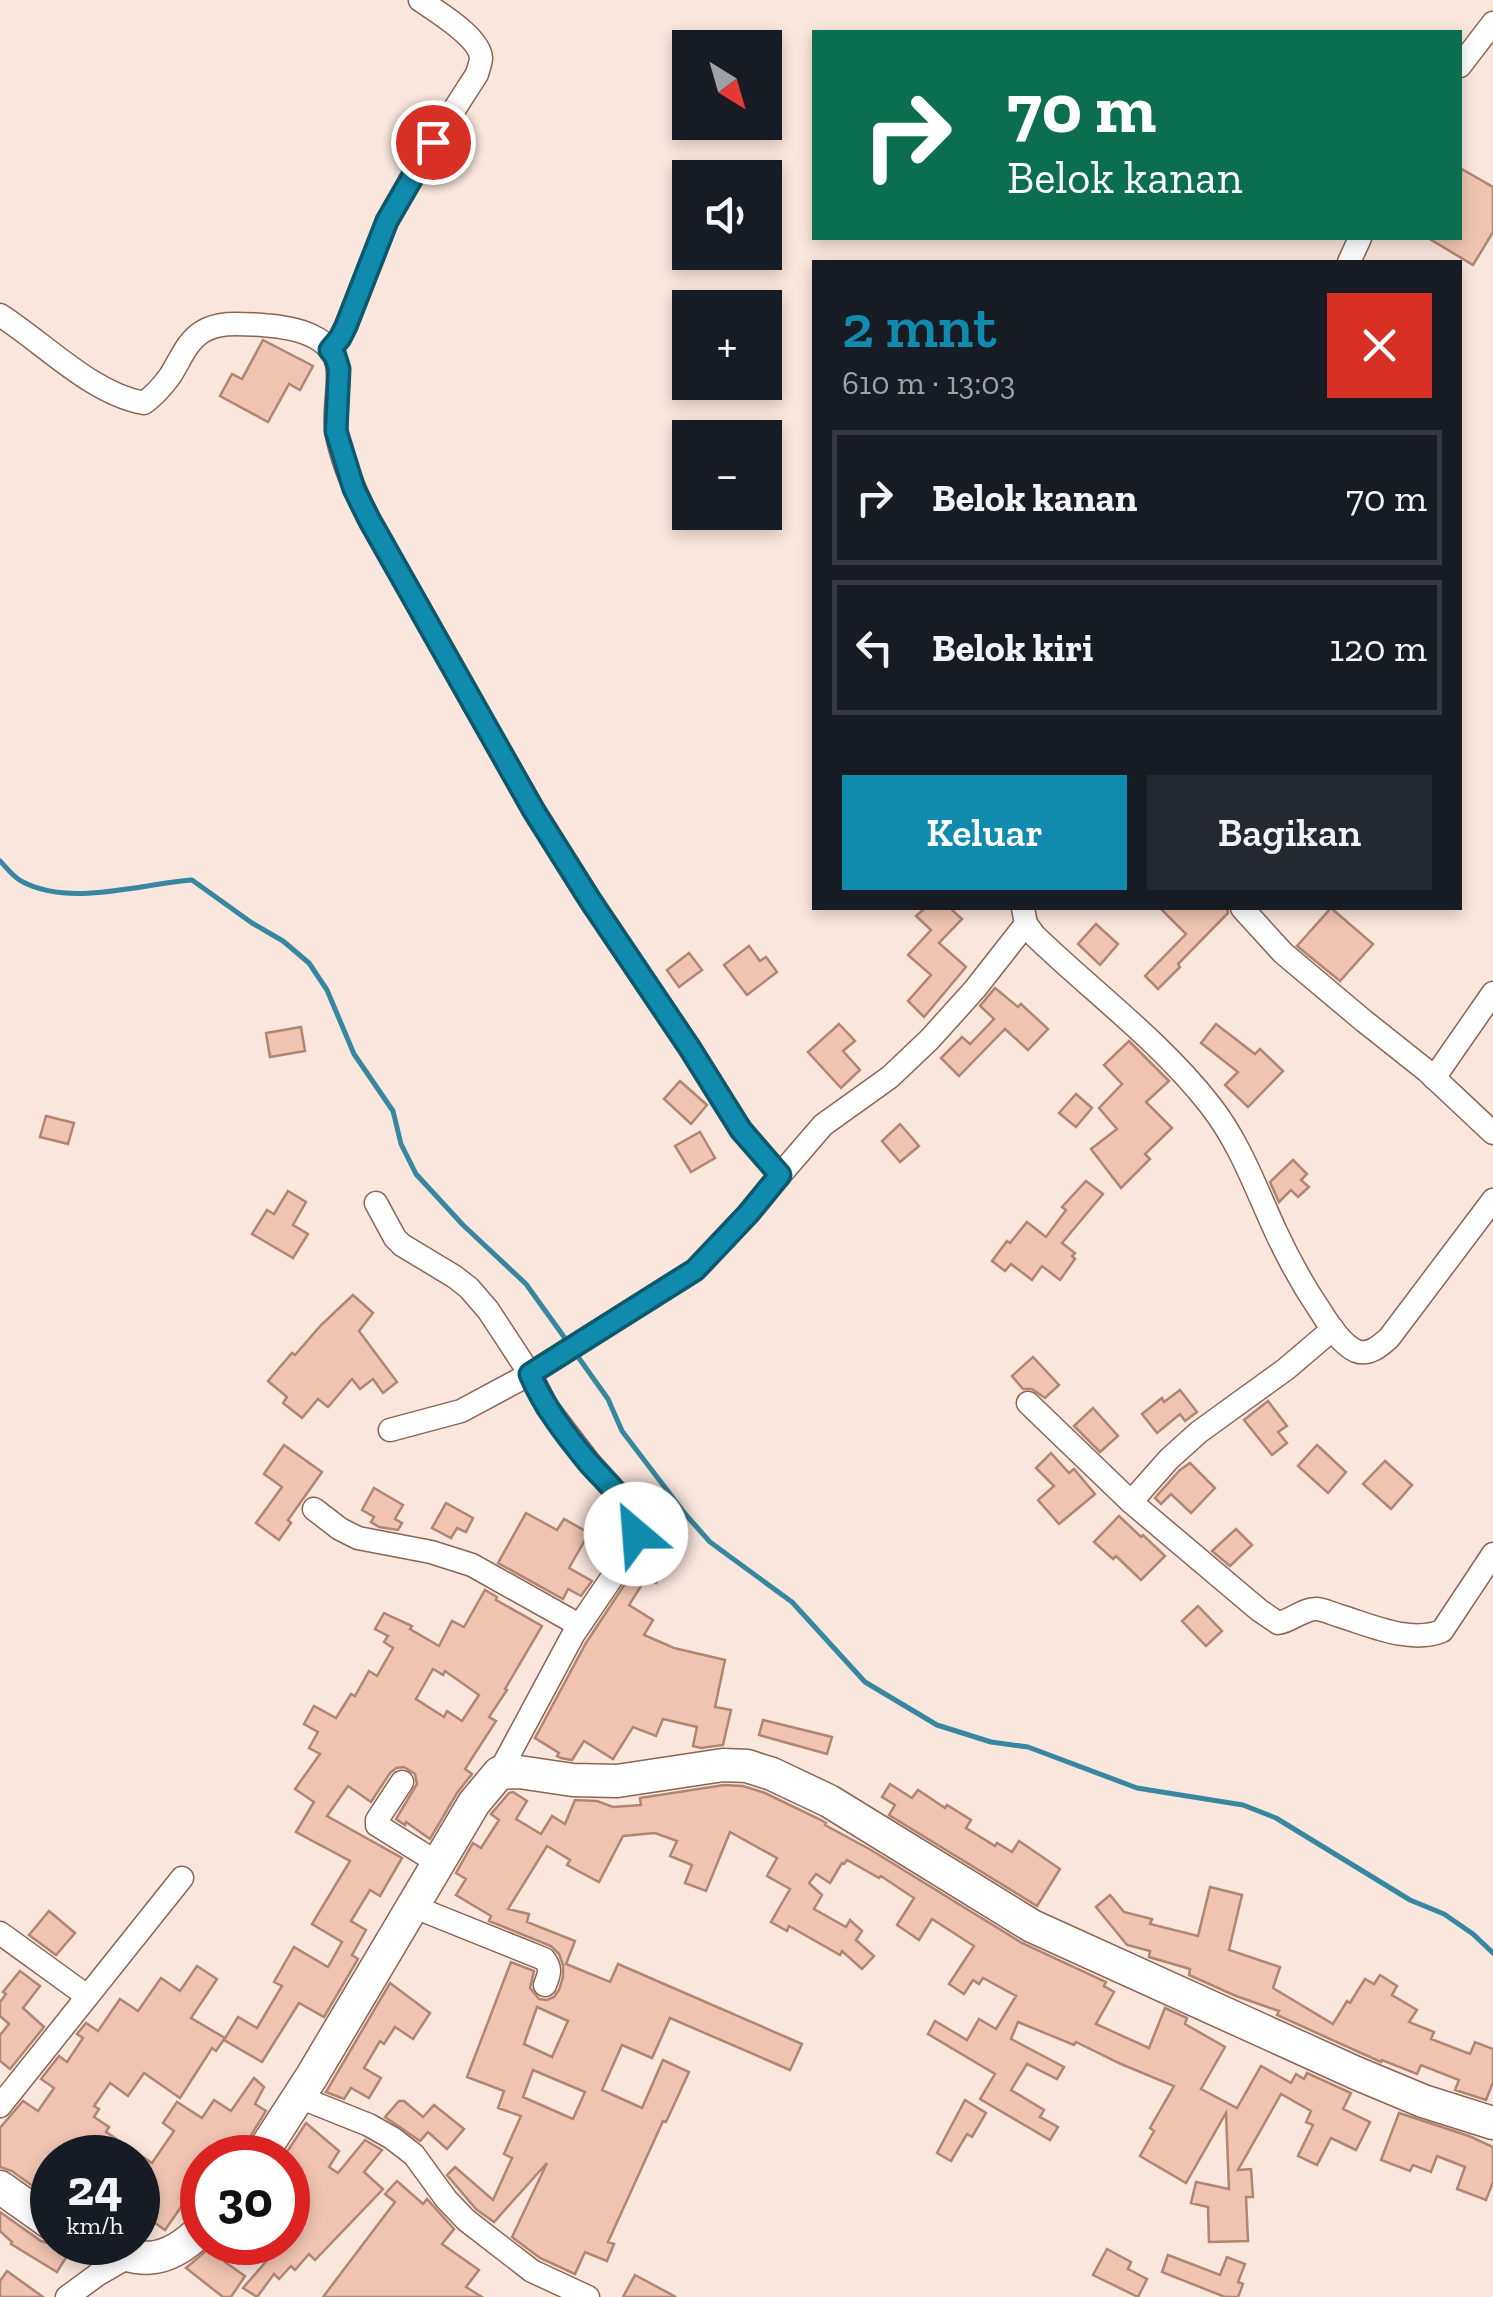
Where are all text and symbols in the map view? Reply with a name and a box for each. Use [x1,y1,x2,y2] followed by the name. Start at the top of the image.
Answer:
[672,30,782,140] north arrow
[672,30,782,530] map controls
[1007,66,1156,150] text: 70 m
[842,70,972,200] icon: right
[391,100,476,185] pin
[406,115,461,170] icon: arrive
[1007,151,1242,205] text: Belok kanan
[672,160,782,270] button: sound
[672,290,782,400] button: +
[842,290,997,362] text: 2 mnt
[1327,293,1432,398] button: close
[842,364,1015,402] text: 610 m · 13:03
[672,420,782,530] button: −
[847,470,902,525] icon: right
[932,475,1137,521] text: Belok kanan
[1346,475,1427,521] text: 70 m
[847,620,902,675] icon: left
[932,625,1093,671] text: Belok kiri
[1329,625,1427,671] text: 120 m
[842,775,1127,890] button: Keluar
[1147,775,1432,890] button: Bagikan
[584,1482,688,1586] position arrow
[180,2135,310,2265] speed limit sign: 30
[67,2158,123,2218] text: 24
[66,2210,124,2240] text: km/h

